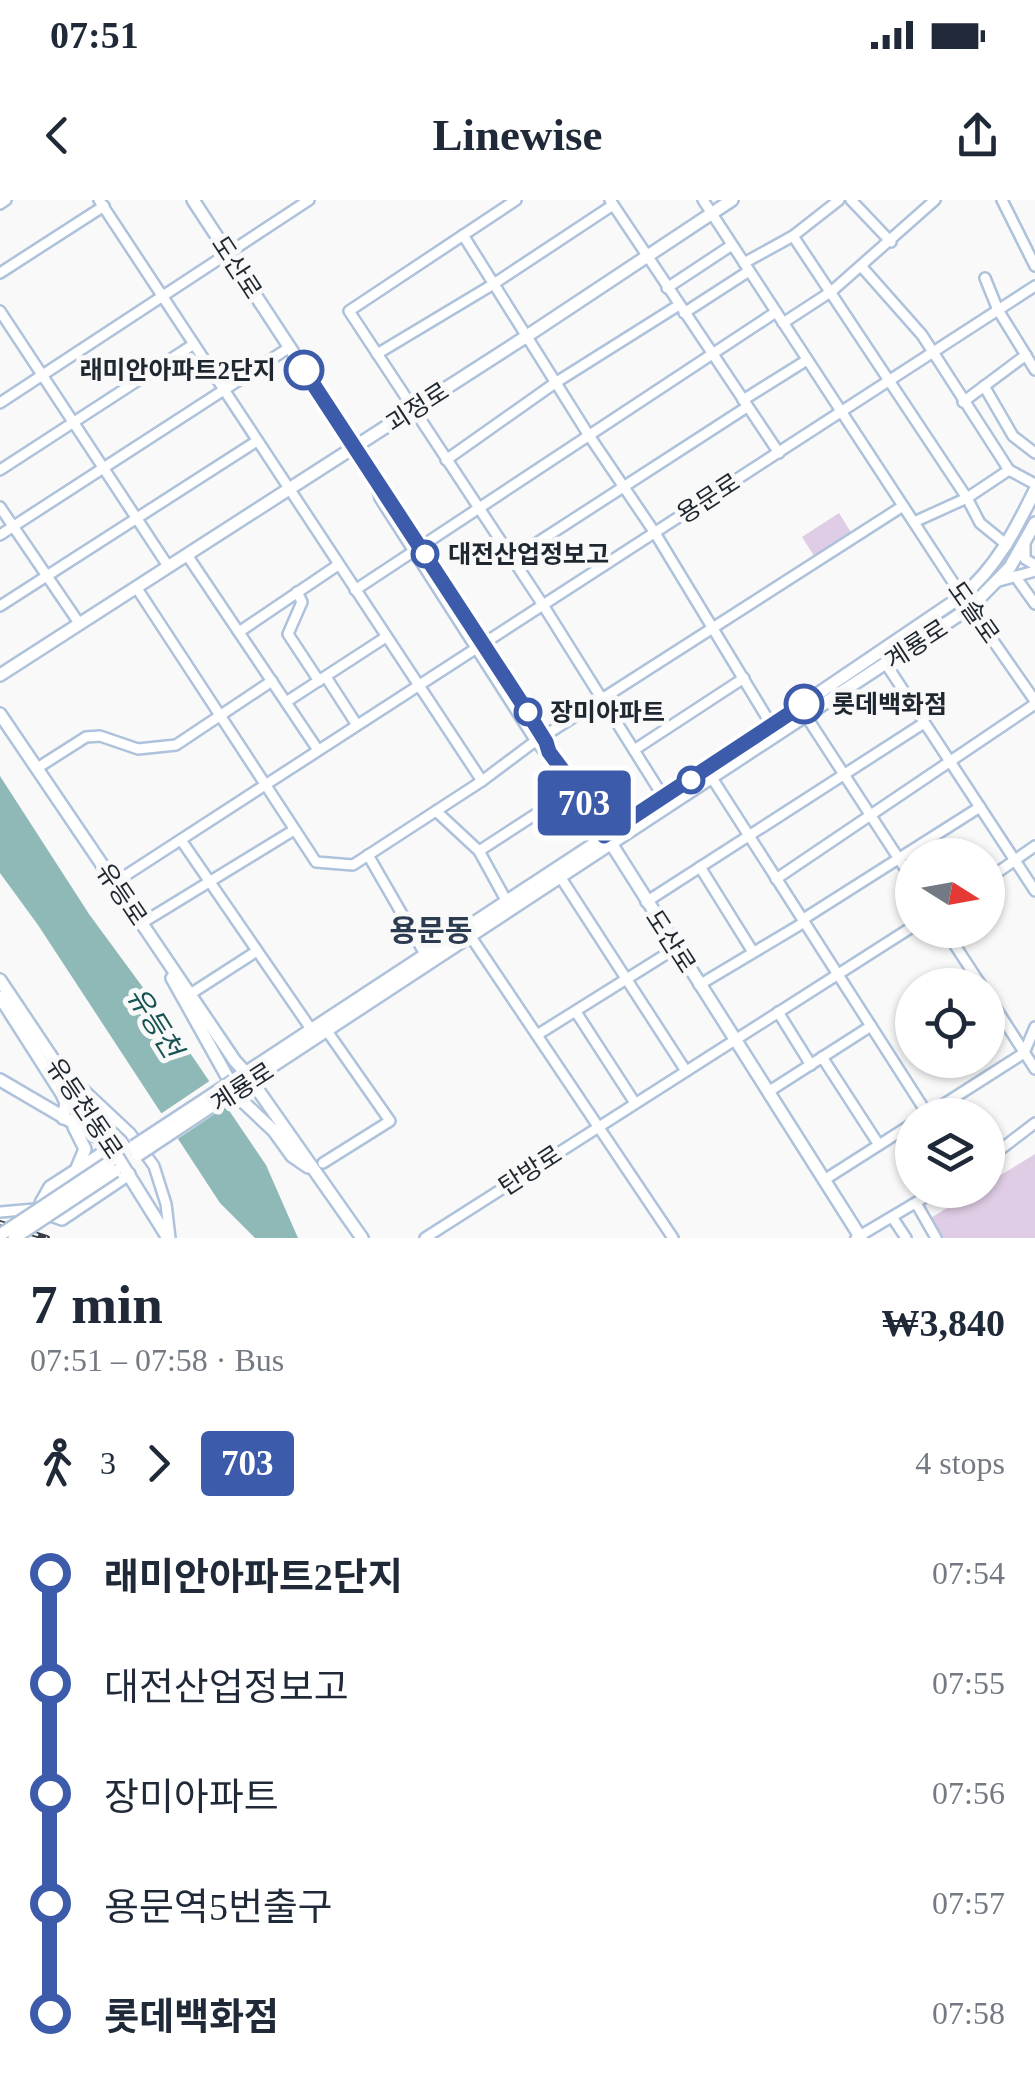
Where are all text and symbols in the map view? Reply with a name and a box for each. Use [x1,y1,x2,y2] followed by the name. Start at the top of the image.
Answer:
[50,14,139,56] text: 07:51
[30,108,85,163] icon: back
[950,108,1005,163] icon: share
[432,110,603,160] text: Linewise
[206,231,267,304] street label: 도산로
[285,351,323,389] marker: 래미안아파트2단지
[79,357,276,384] place label: 래미안아파트2단지
[381,377,454,438] street label: 괴정로
[672,468,745,529] street label: 용문로
[412,541,438,567] marker: 대전산업정보고
[448,541,609,568] place label: 대전산업정보고
[943,576,1004,648] street label: 도솔로
[880,614,953,675] street label: 계룡로
[785,685,823,723] marker: 롯데백화점
[832,691,947,718] place label: 롯데백화점
[515,699,541,725] marker: 장미아파트
[550,699,665,726] place label: 장미아파트
[678,767,704,793] unlabelled marker
[526,770,642,836] line badge: 703
[558,784,610,823] text: 703
[895,838,1005,948] north arrow
[895,838,1005,1208] map controls
[91,858,152,930] street label: 유등로
[640,905,701,978] street label: 도산로
[390,914,472,947] district label: 용문동
[895,968,1005,1078] button: locate
[121,981,190,1066] water label: 유등천
[41,1053,128,1164] street label: 유등천동로
[206,1057,279,1118] street label: 계룡로
[895,1098,1005,1208] button: layers
[494,1140,567,1201] street label: 탄방로
[30,1274,163,1335] text: 7 min
[882,1302,1005,1344] text: ₩3,840
[30,1342,284,1378] text: 07:51 – 07:58 · Bus
[30,1436,85,1491] icon: walk
[131,1436,186,1491] icon: forward
[221,1444,274,1483] text: 703
[100,1445,116,1481] text: 3
[915,1445,1005,1481] text: 4 stops
[932,1555,1005,1591] text: 07:54
[104,1556,403,1598] text: 래미안아파트2단지
[932,1665,1005,1701] text: 07:55
[104,1666,349,1708] text: 대전산업정보고
[932,1775,1005,1811] text: 07:56
[104,1776,279,1818] text: 장미아파트
[932,1885,1005,1921] text: 07:57
[104,1886,333,1928] text: 용문역5번출구
[932,1995,1005,2031] text: 07:58
[104,1996,279,2038] text: 롯데백화점

